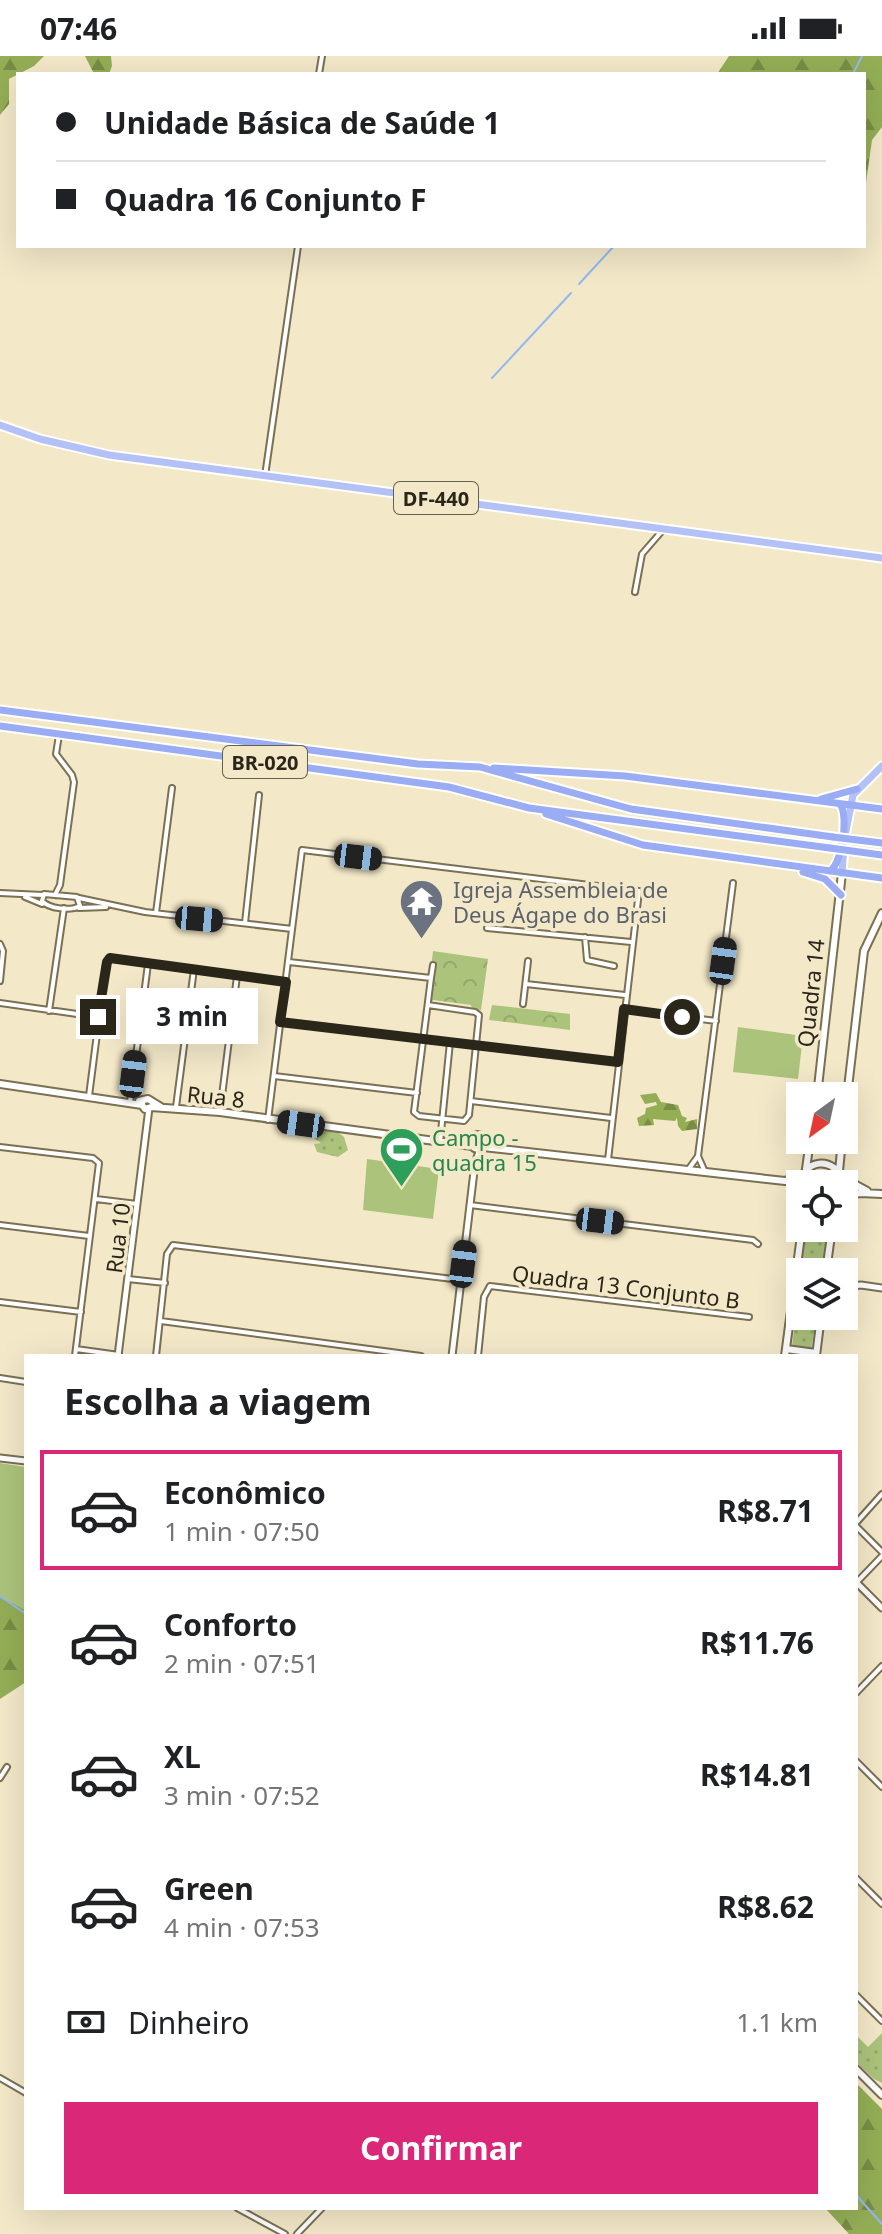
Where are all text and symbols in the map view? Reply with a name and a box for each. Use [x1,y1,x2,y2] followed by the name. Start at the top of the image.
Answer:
[40,8,117,49] text: 07:46
[104,102,500,143] text: Unidade Básica de Saúde 1
[104,179,426,220] text: Quadra 16 Conjunto F
[394,482,478,514] road number: DF-440
[223,746,307,778] road number: BR-020
[333,842,383,872] car
[453,874,668,929] place label: Igreja Assembleia de Deus Ágape do Brasi
[398,878,446,941] temple icon: Igreja Assembleia de Deus Ágape do Brasi
[174,905,224,933] car
[708,936,738,986] car
[789,937,831,1049] street label: Quadra 14
[126,989,258,1045] callout: 3 min
[156,998,228,1034] text: 3 min
[80,999,116,1035] route end
[664,999,700,1035] route start
[118,1049,148,1099] car
[186,1078,246,1114] street label: Rua 8
[786,1082,858,1154] north arrow
[786,1082,858,1330] map controls
[276,1109,326,1139] car
[432,1122,537,1177] place label: Campo - quadra 15
[377,1126,425,1189] sports icon: Campo - quadra 15
[786,1170,858,1242] button: locate
[98,1201,136,1275] street label: Rua 10
[575,1206,625,1236] car
[448,1239,478,1289] car
[510,1257,742,1315] street label: Quadra 13 Conjunto B
[786,1258,858,1330] button: layers
[64,1377,372,1426] text: Escolha a viagem
[164,1472,326,1513] text: Econômico
[68,1474,140,1546] icon: car
[717,1490,814,1531] text: R$8.71
[164,1513,320,1549] text: 1 min · 07:50
[164,1604,297,1645] text: Conforto
[68,1606,140,1678] icon: car
[700,1622,814,1663] text: R$11.76
[164,1645,320,1681] text: 2 min · 07:51
[164,1736,201,1777] text: XL
[68,1738,140,1810] icon: car
[700,1754,814,1795] text: R$14.81
[164,1777,320,1813] text: 3 min · 07:52
[164,1868,254,1909] text: Green
[68,1870,140,1942] icon: car
[717,1886,814,1927] text: R$8.62
[164,1909,320,1945] text: 4 min · 07:53
[64,2000,108,2044] icon: cash
[128,2002,249,2043] text: Dinheiro
[736,2004,818,2040] text: 1.1 km
[64,2102,818,2194] button: Confirmar

